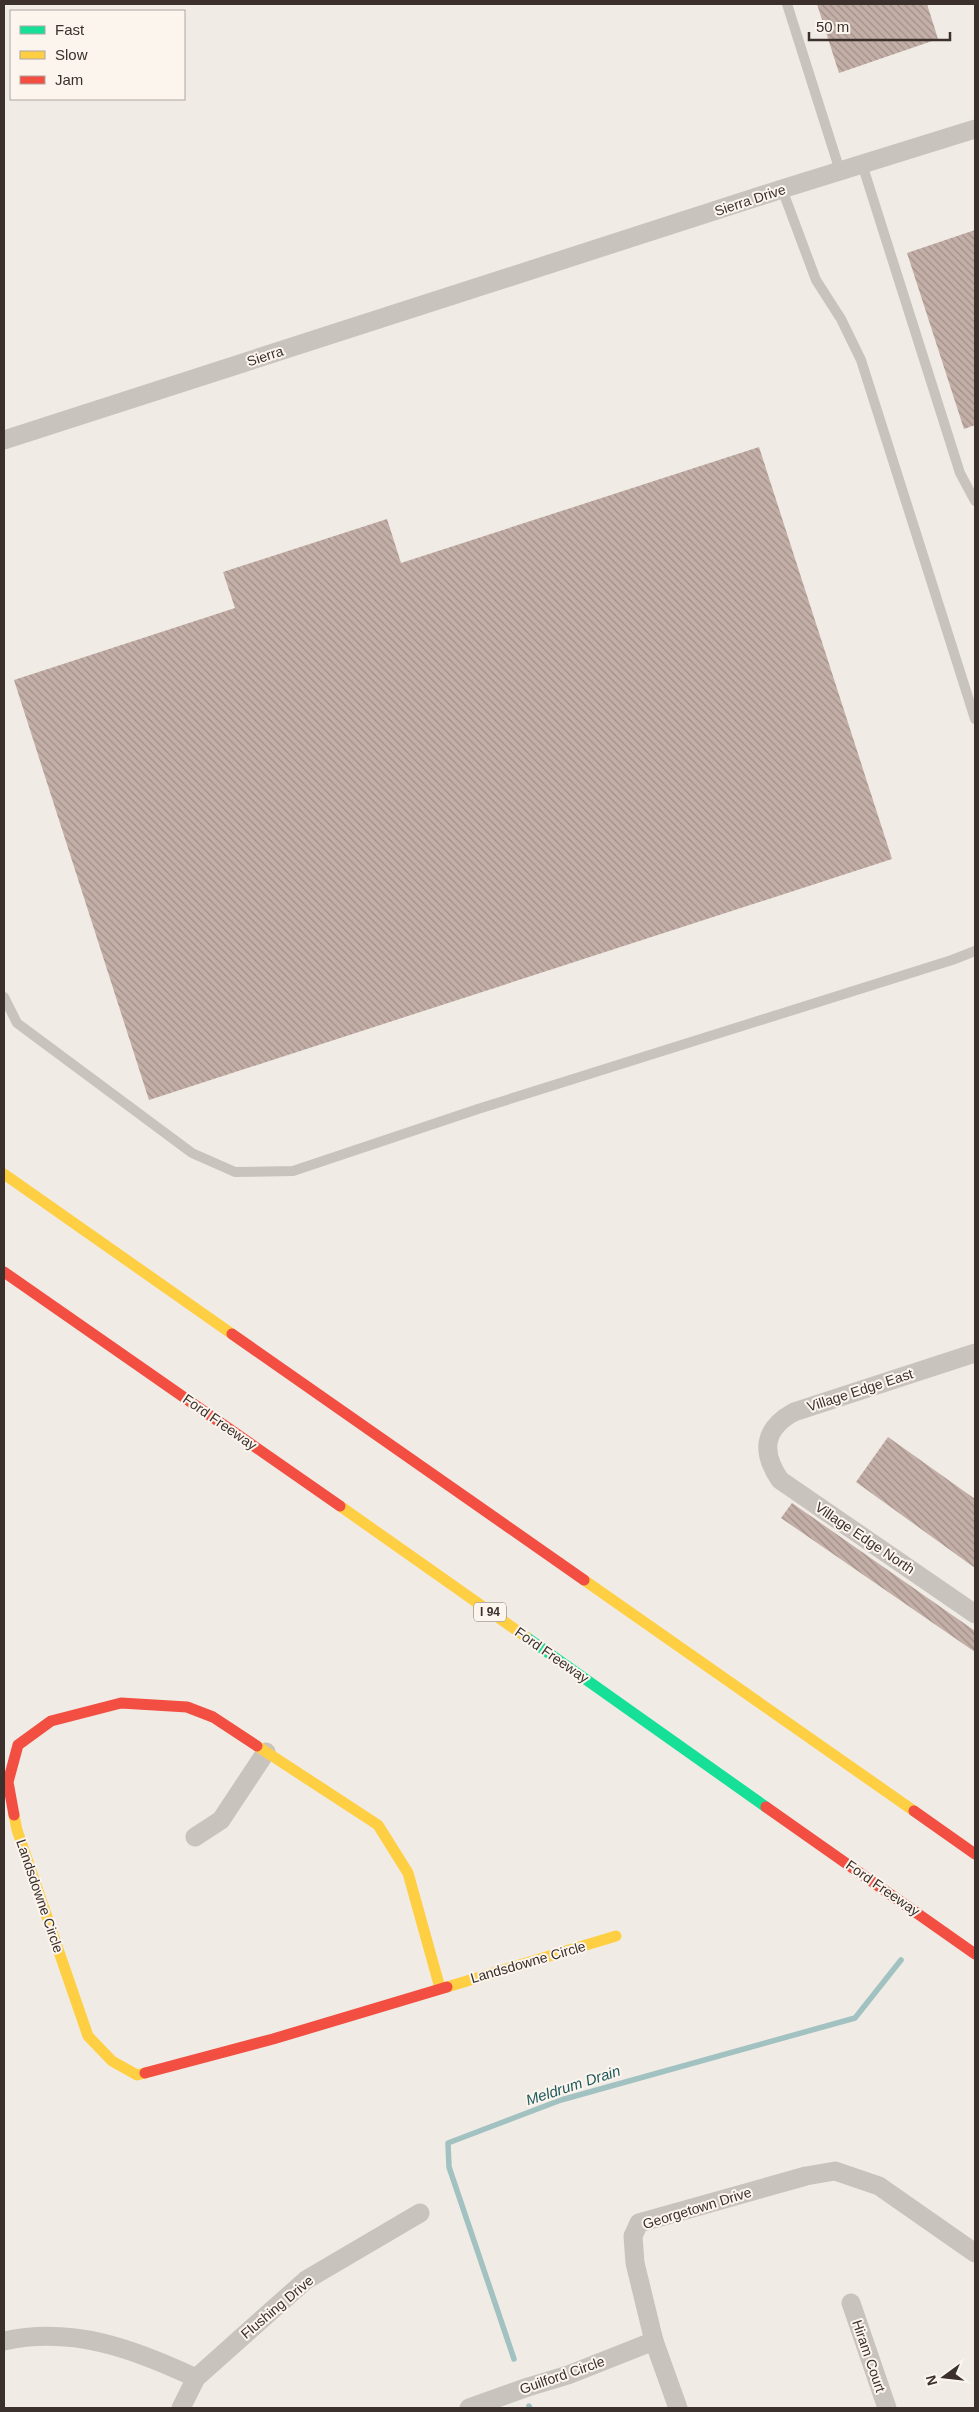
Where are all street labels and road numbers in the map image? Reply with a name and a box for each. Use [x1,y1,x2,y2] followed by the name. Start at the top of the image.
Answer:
[712,181,788,219] street label: Sierra Drive
[245,343,285,369] street label: Sierra
[805,1365,915,1415] street label: Village Edge East
[180,1391,260,1453] street label: Ford Freeway
[812,1499,918,1577] street label: Village Edge North
[474,1602,506,1621] road number: I 94
[512,1624,592,1686] street label: Ford Freeway
[13,1837,67,1955] street label: Landsdowne Circle
[843,1857,923,1919] street label: Ford Freeway
[469,1938,588,1986] street label: Landsdowne Circle
[641,2184,753,2232] street label: Georgetown Drive
[238,2272,317,2342] street label: Flushing Drive
[849,2318,889,2394] street label: Hiram Court
[517,2353,607,2397] street label: Guilford Circle

